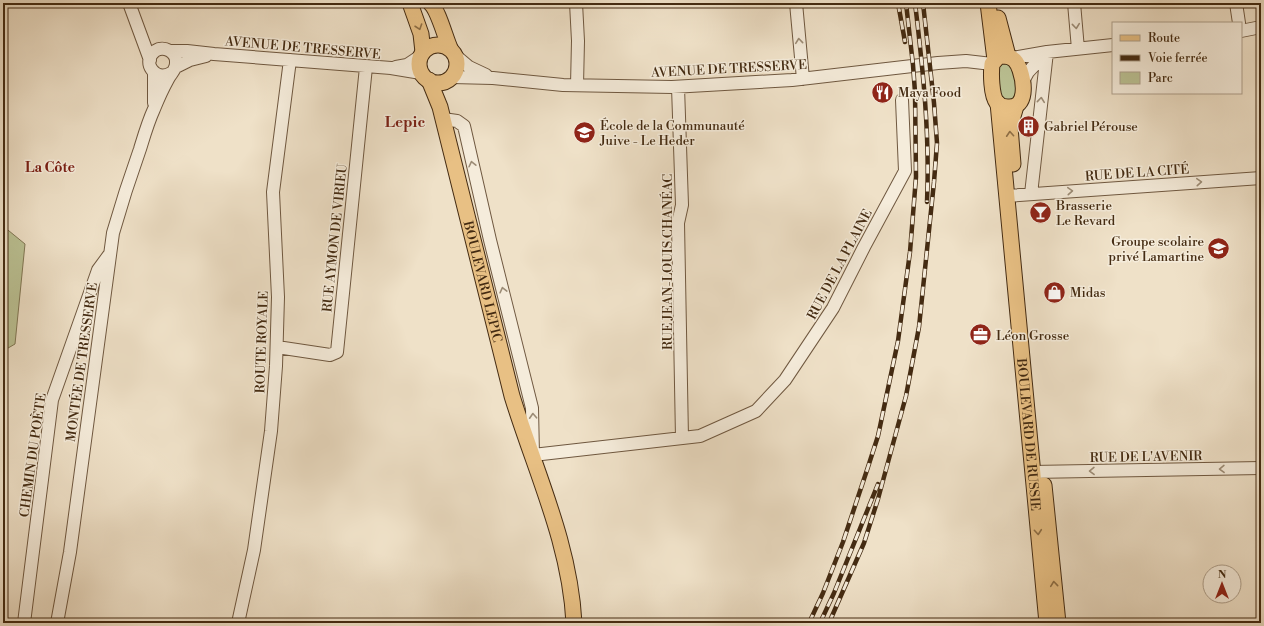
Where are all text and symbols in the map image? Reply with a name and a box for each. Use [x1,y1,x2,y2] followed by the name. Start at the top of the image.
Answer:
[1112,22,1242,94] legend
[414,23,422,30] one-way arrow
[1071,23,1080,29] one-way arrow
[1148,31,1180,46] text: Route
[223,33,381,63] street label: AVENUE DE TRESSERVE
[795,38,804,44] one-way arrow
[1147,51,1208,66] text: Voie ferrée
[650,57,808,81] street label: AVENUE DE TRESSERVE
[1148,71,1173,86] text: Parc
[870,79,896,105] restaurant icon: Maya Food
[898,85,962,101] place label: Maya Food
[1036,97,1045,103] one-way arrow
[385,113,425,132] district label: Lepic
[1015,113,1041,139] building icon: Gabriel Pérouse
[599,117,745,149] place label: École de la Communauté Juive - Le Heder
[571,119,597,145] school or university icon: École de la Communauté Juive - Le Heder
[1044,119,1138,135] place label: Gabriel Pérouse
[1006,131,1015,137] one-way arrow
[25,159,75,177] district label: La Côte
[1084,160,1190,185] street label: RUE DE LA CITÉ
[469,161,477,167] one-way arrow
[319,163,351,313] street label: RUE AYMON DE VIRIEU
[659,174,676,350] street label: RUE JEAN-LOUIS CHANÉAC
[1196,178,1202,187] one-way arrow
[1067,187,1073,196] one-way arrow
[1055,198,1116,229] place label: Brasserie Le Revard
[1027,199,1053,225] bar icon: Brasserie Le Revard
[804,206,876,322] street label: RUE DE LA PLAINE
[459,218,505,344] street label: BOULEVARD LEPIC
[1108,234,1204,265] place label: Groupe scolaire privé Lamartine
[1206,235,1232,261] school or university icon: Groupe scolaire privé Lamartine
[1042,279,1068,305] shop icon: Midas
[62,281,101,443] street label: MONTÉE DE TRESSERVE
[1070,285,1106,301] place label: Midas
[499,287,508,294] one-way arrow
[252,290,272,394] street label: ROUTE ROYALE
[968,322,994,348] office icon: Léon Grosse
[996,328,1070,344] place label: Léon Grosse
[1013,357,1043,512] street label: BOULEVARD DE RUSSIE
[15,392,50,518] street label: CHEMIN DU POÈTE
[529,413,537,419] one-way arrow
[1090,448,1203,466] street label: RUE DE L'AVENIR
[1219,464,1225,473] one-way arrow
[1089,467,1095,475] one-way arrow
[1033,529,1042,535] one-way arrow
[1202,564,1242,604] north arrow
[1218,568,1227,582] text: N
[1050,581,1059,587] one-way arrow

